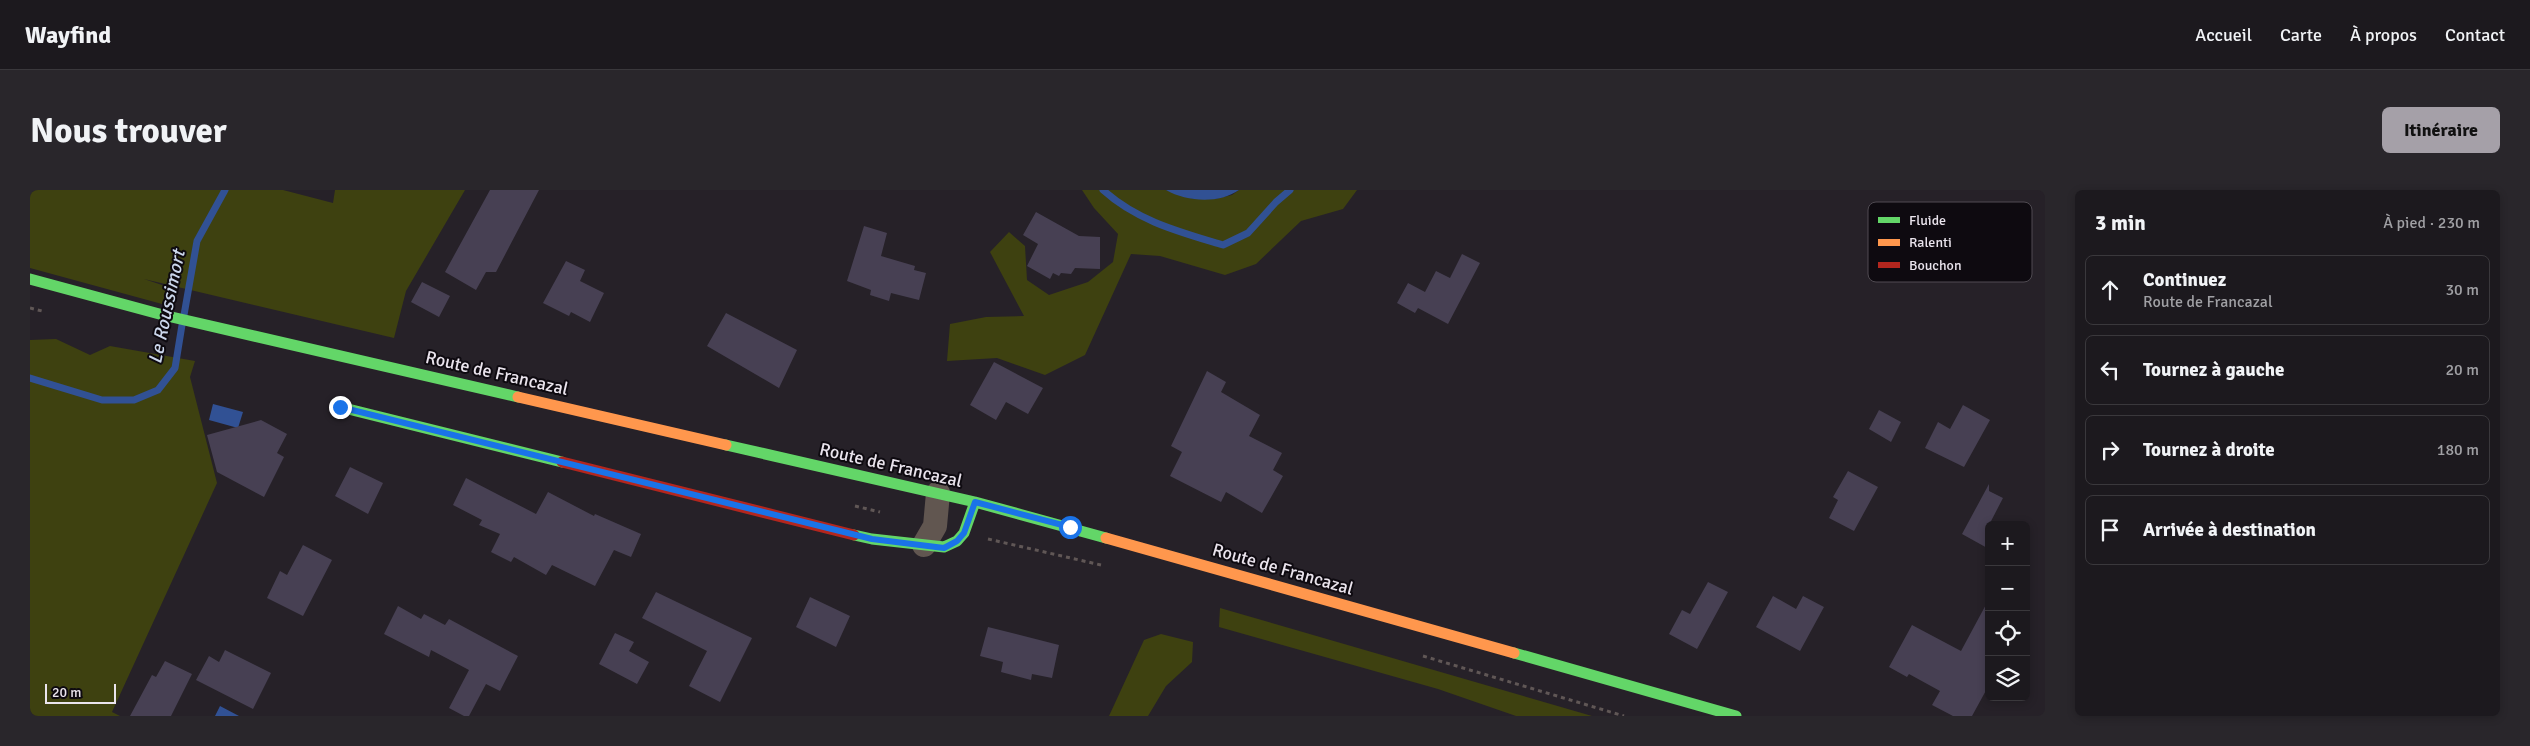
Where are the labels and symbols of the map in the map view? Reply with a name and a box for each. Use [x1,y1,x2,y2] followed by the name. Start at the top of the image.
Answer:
[1868,202,2032,282] legend
[1909,212,1946,229] text: Fluide
[1909,234,1952,251] text: Ralenti
[143,246,191,366] water label: Le Roussimort
[1909,257,1962,274] text: Bouchon
[423,346,571,400] street label: Route de Francazal
[329,396,352,419] route end
[817,438,965,492] street label: Route de Francazal
[1059,516,1082,539] route start
[1210,538,1356,600] street label: Route de Francazal
[45,681,116,704] scale bar

